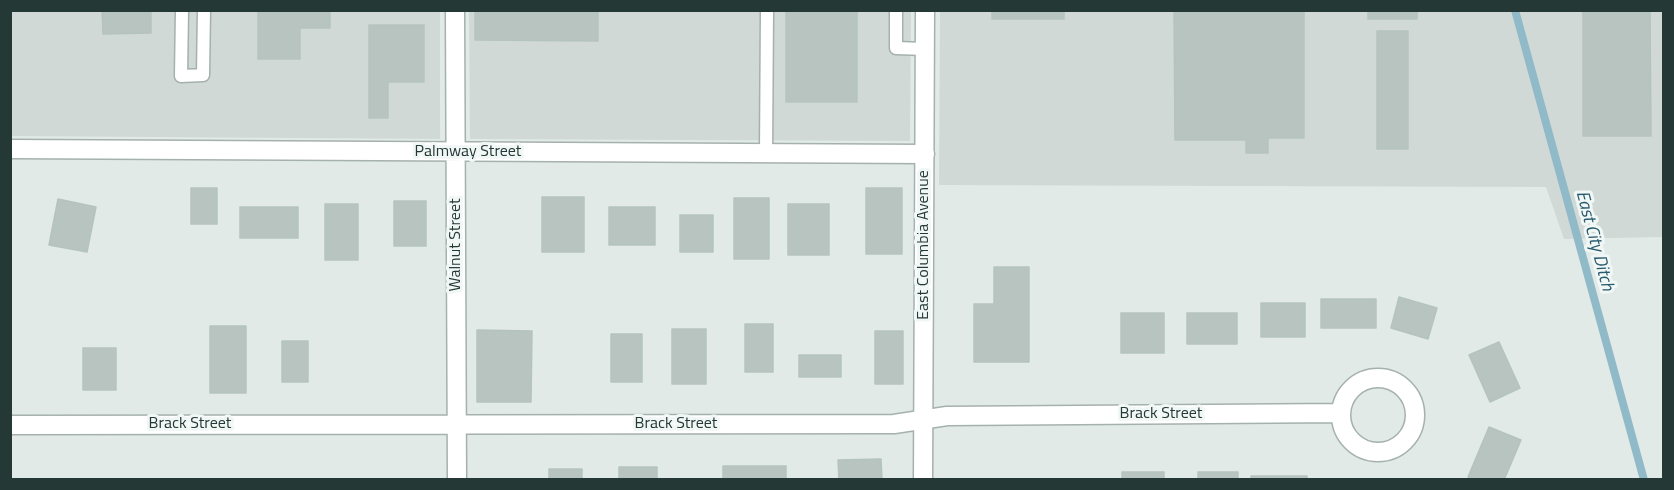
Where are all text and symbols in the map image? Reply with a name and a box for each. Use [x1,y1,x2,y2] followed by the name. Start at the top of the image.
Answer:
[415,142,521,162] street label: Palmway Street
[914,170,934,320] street label: East Columbia Avenue
[1570,189,1618,293] water label: East City Ditch
[446,198,466,292] street label: Walnut Street
[1120,404,1202,424] street label: Brack Street
[149,414,231,434] street label: Brack Street
[635,414,717,434] street label: Brack Street

